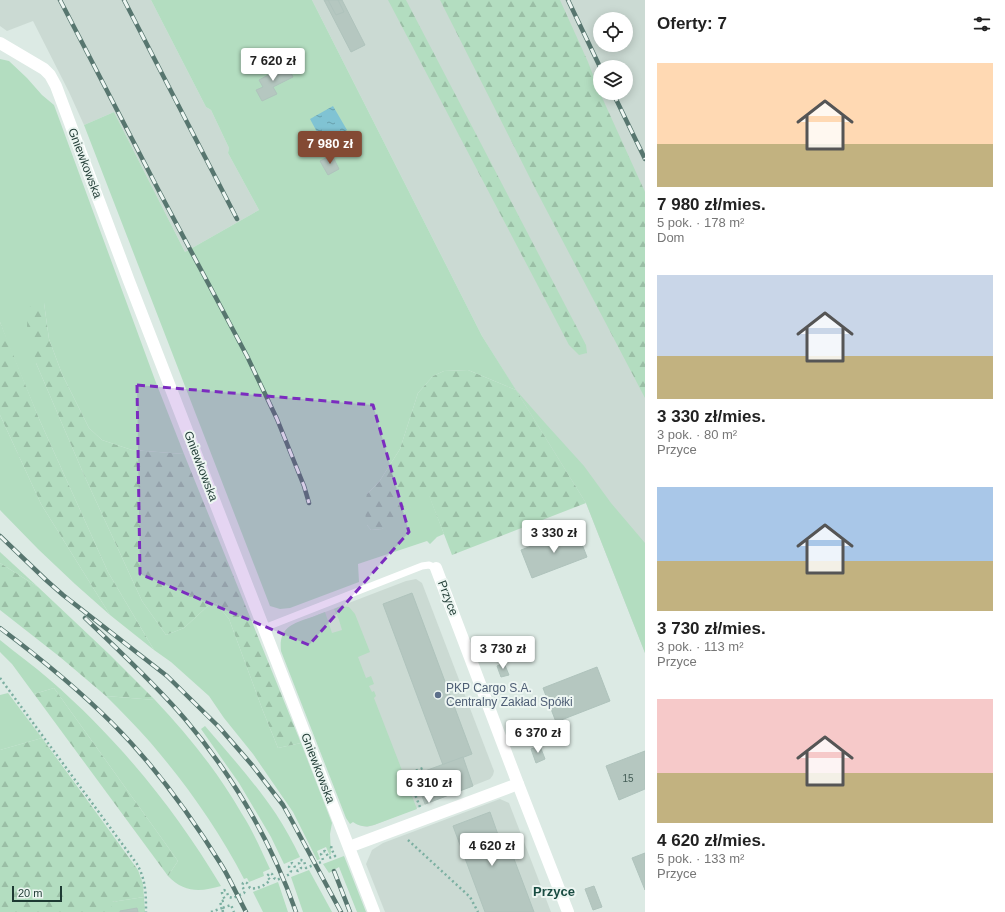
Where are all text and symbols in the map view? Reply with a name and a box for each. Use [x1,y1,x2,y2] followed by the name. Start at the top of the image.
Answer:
[593,12,633,100] map controls
[593,12,633,52] button: locate
[971,13,993,35] icon: filters
[657,14,727,33] text: Oferty: 7
[232,48,314,82] pin: 7 620 zł
[250,53,296,68] text: 7 620 zł
[593,60,633,100] button: layers
[789,89,861,161] icon: home
[65,126,105,200] street label: Gniewkowska
[289,131,371,165] pin: 7 980 zł
[307,136,353,151] text: 7 980 zł
[657,195,766,214] text: 7 980 zł/mies.
[657,215,744,230] text: 5 pok. · 178 m²
[657,230,684,245] text: Dom
[789,301,861,373] icon: home
[657,407,766,426] text: 3 330 zł/mies.
[657,427,737,442] text: 3 pok. · 80 m²
[181,429,221,503] street label: Gniewkowska
[657,442,697,457] text: Przyce
[789,513,861,585] icon: home
[513,520,595,554] pin: 3 330 zł
[531,525,577,540] text: 3 330 zł
[435,578,461,618] street label: Przyce
[657,619,766,638] text: 3 730 zł/mies.
[462,636,544,670] pin: 3 730 zł
[657,639,743,654] text: 3 pok. · 113 m²
[480,641,526,656] text: 3 730 zł
[657,654,697,669] text: Przyce
[446,681,573,709] place label: PKP Cargo S.A. Centralny Zakład Spółki
[433,690,443,700] marker: PKP Cargo S.A. Centralny Zakład Spółki
[497,720,579,754] pin: 6 370 zł
[515,725,561,740] text: 6 370 zł
[789,725,861,797] icon: home
[298,731,338,805] street label: Gniewkowska
[388,770,470,804] pin: 6 310 zł
[622,773,634,784] house number: 15
[406,775,452,790] text: 6 310 zł
[657,831,766,850] text: 4 620 zł/mies.
[451,833,533,867] pin: 4 620 zł
[469,838,515,853] text: 4 620 zł
[657,851,744,866] text: 5 pok. · 133 m²
[657,866,697,881] text: Przyce
[12,884,62,903] scale bar
[533,884,575,899] district label: Przyce
[18,887,42,899] text: 20 m

